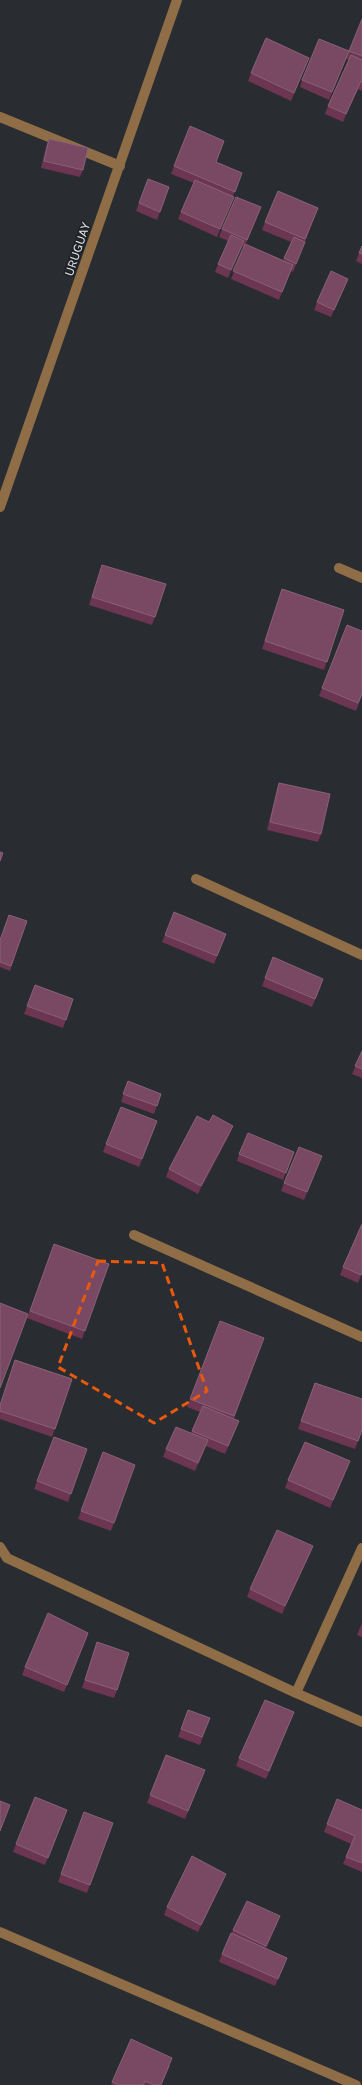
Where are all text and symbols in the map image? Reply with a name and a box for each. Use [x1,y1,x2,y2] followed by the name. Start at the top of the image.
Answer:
[61,220,93,278] street label: URUGUAY

